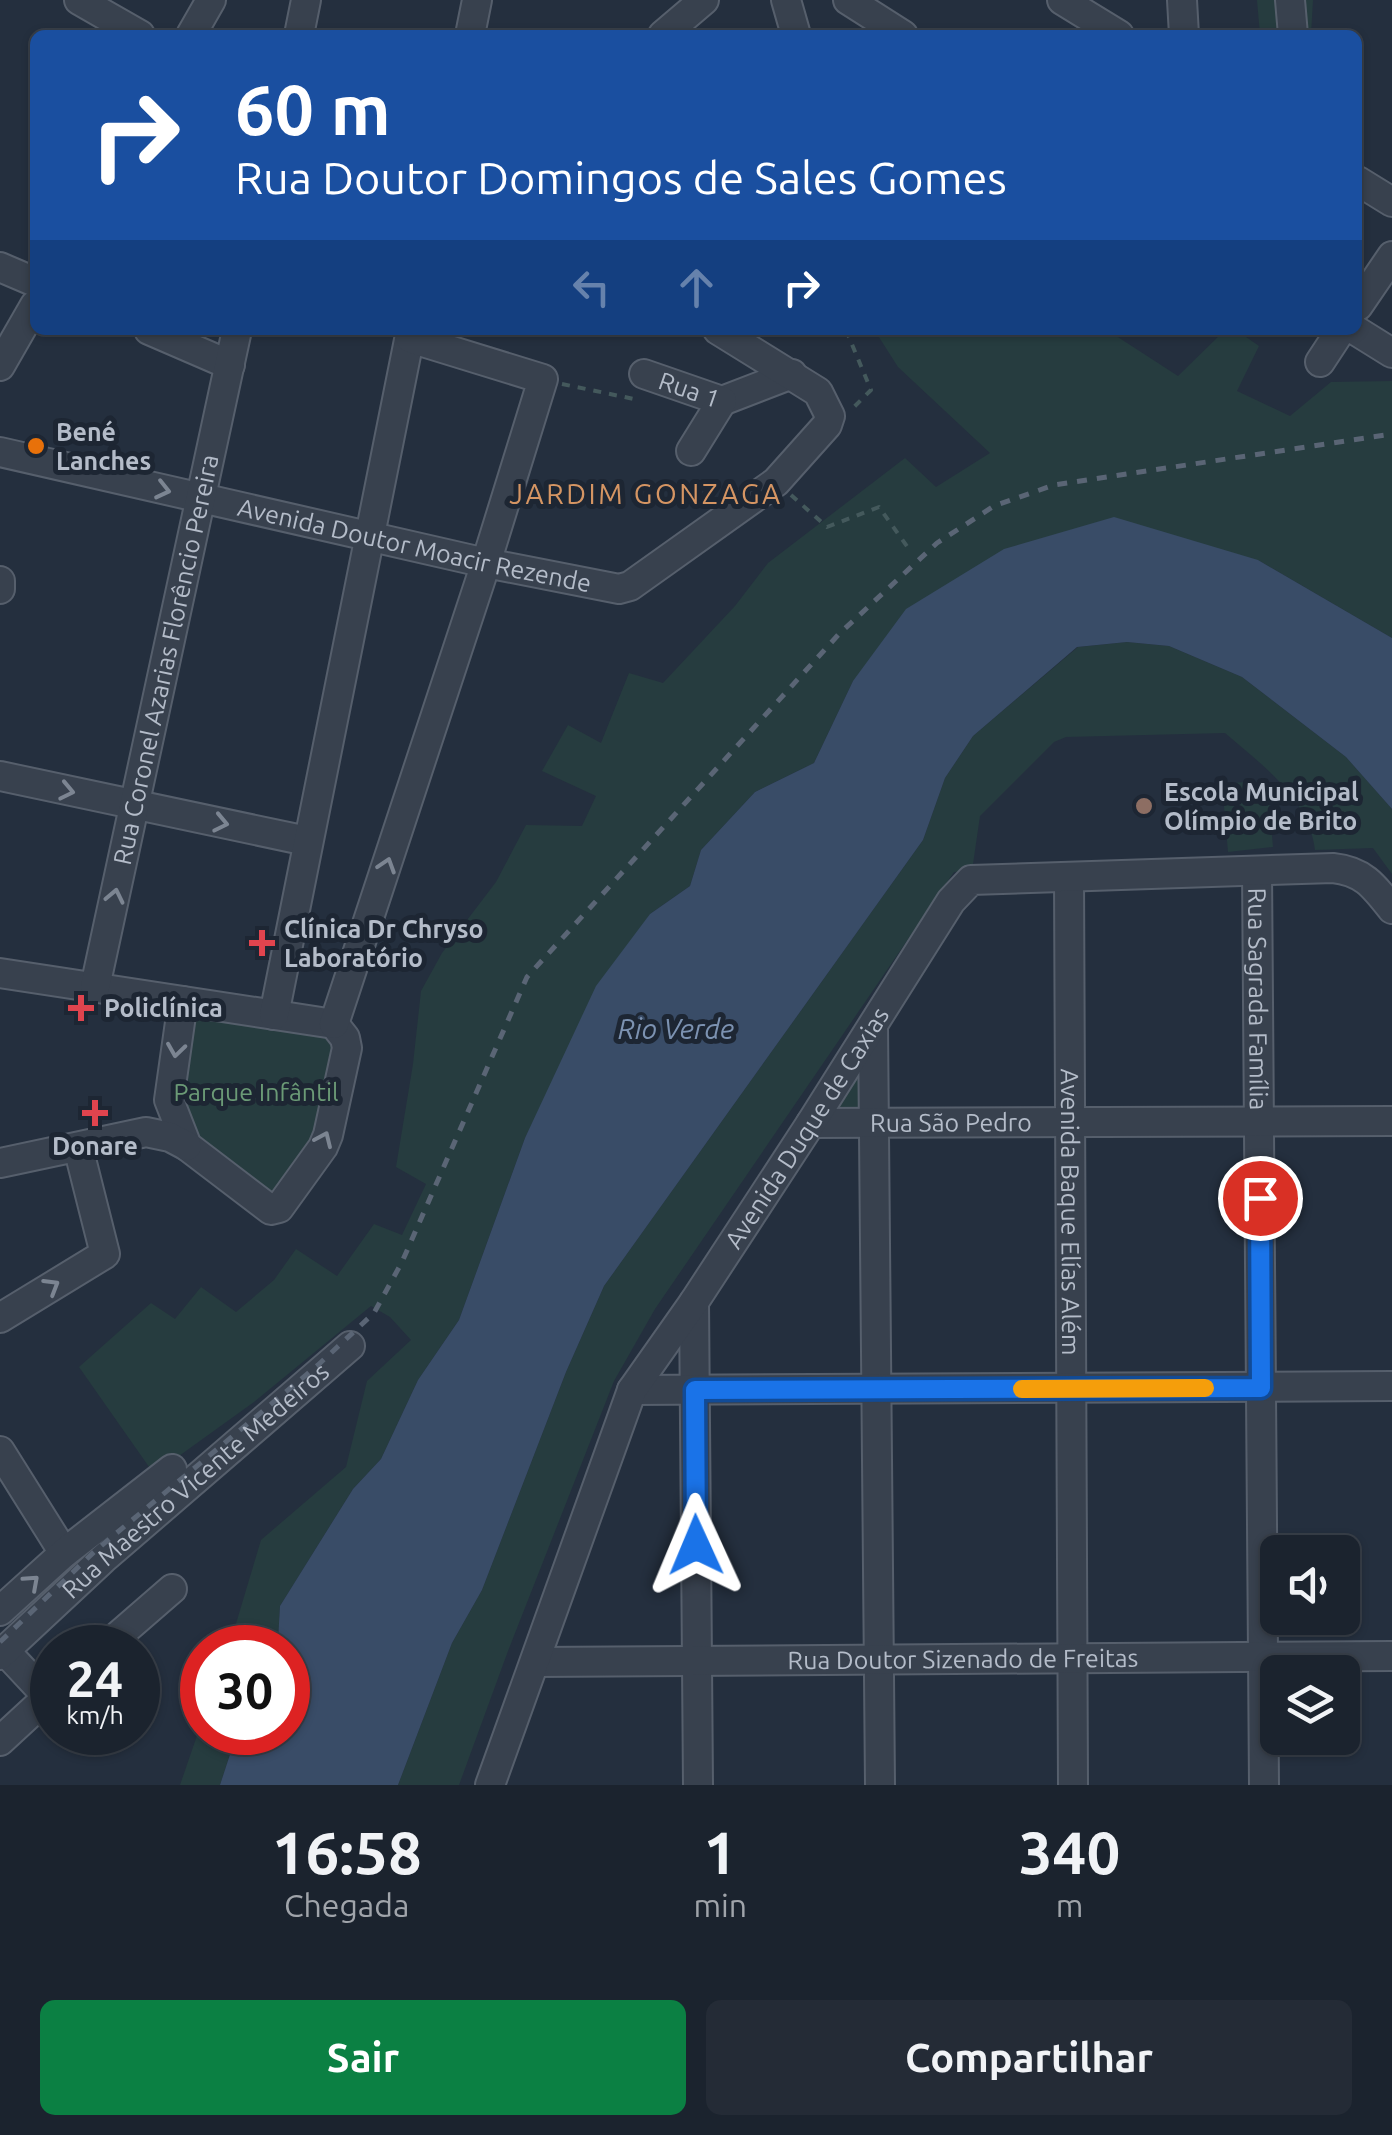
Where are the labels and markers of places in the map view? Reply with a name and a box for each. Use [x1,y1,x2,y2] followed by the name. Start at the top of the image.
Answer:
[56,418,151,475] place label: Bené Lanches
[25,435,47,457] marker: Bené Lanches
[1164,778,1359,835] place label: Escola Municipal Olímpio de Brito
[1133,795,1155,817] marker: Escola Municipal Olímpio de Brito
[284,915,484,972] place label: Clínica Dr Chryso Laboratório
[249,930,275,956] marker: Clínica Dr Chryso Laboratório
[104,994,223,1022] place label: Policlínica
[68,995,94,1021] marker: Policlínica
[82,1100,108,1126] marker: Donare
[52,1132,138,1160] place label: Donare
[1218,1156,1303,1241] pin

